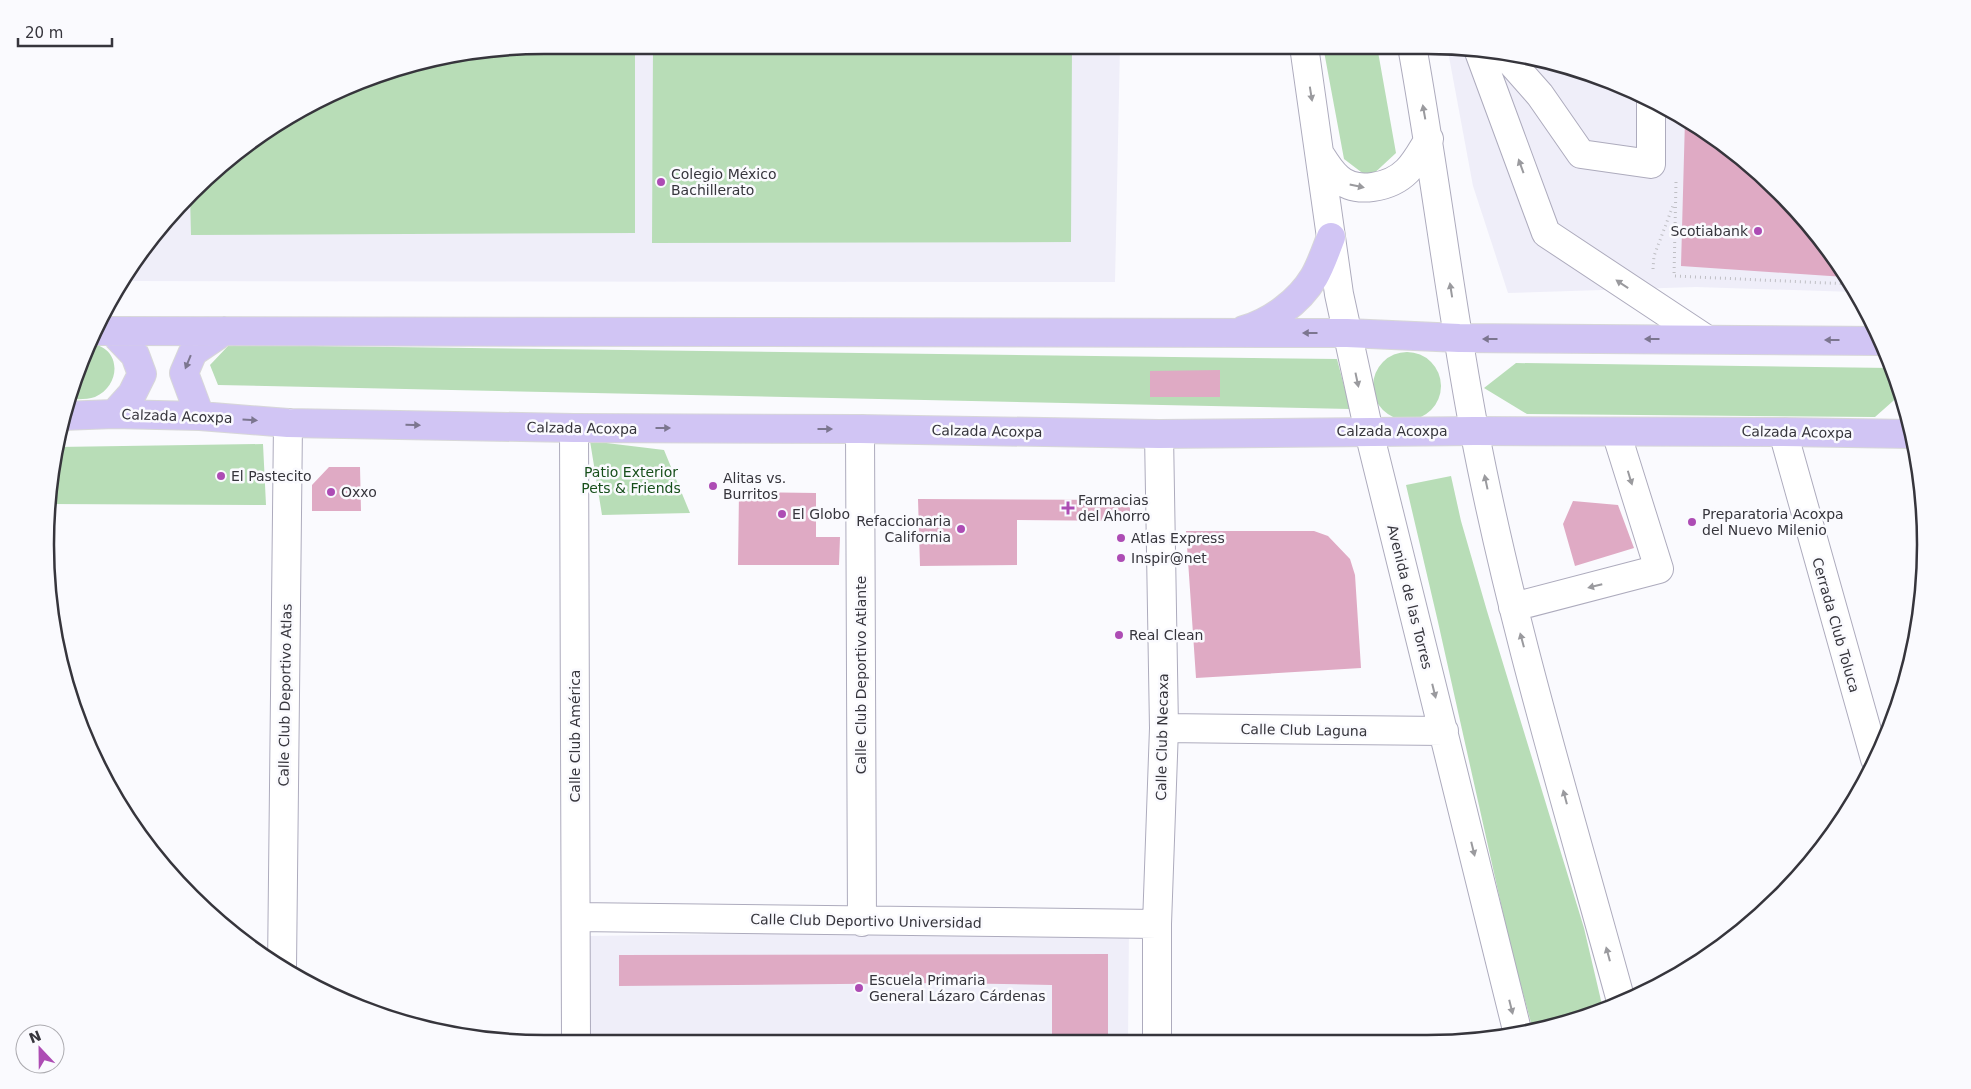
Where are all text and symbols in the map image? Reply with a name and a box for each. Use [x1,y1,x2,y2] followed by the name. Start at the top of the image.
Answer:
[18,15,111,47] scale bar
[25,24,63,42] text: 20 m
[1308,86,1316,102] one-way arrow
[1420,105,1428,120] one-way arrow
[1517,159,1525,173] one-way arrow
[671,166,777,198] place label: Colegio México Bachillerato
[655,176,667,188] marker: Colegio México Bachillerato
[1350,182,1366,190] one-way arrow
[1670,223,1749,239] place label: Scotiabank
[1752,225,1764,237] marker: Scotiabank
[1615,279,1629,288] one-way arrow
[1447,282,1455,298] one-way arrow
[1302,329,1318,337] one-way arrow
[1481,334,1497,342] one-way arrow
[1644,335,1660,343] one-way arrow
[1824,336,1840,344] one-way arrow
[184,355,192,369] one-way arrow
[1353,373,1361,388] one-way arrow
[121,406,233,426] street label: Calzada Acoxpa
[243,416,259,424] one-way arrow
[526,419,638,437] street label: Calzada Acoxpa
[405,421,421,429] one-way arrow
[931,422,1043,440] street label: Calzada Acoxpa
[1336,423,1448,439] street label: Calzada Acoxpa
[1741,423,1853,441] street label: Calzada Acoxpa
[655,424,671,432] one-way arrow
[817,425,833,433] one-way arrow
[581,464,681,496] park label: Patio Exterior Pets & Friends
[231,468,312,484] place label: El Pastecito
[215,470,227,482] marker: El Pastecito
[723,470,786,502] place label: Alitas vs. Burritos
[1627,471,1635,486] one-way arrow
[1482,475,1490,490] one-way arrow
[707,480,719,492] marker: Alitas vs. Burritos
[341,484,377,500] place label: Oxxo
[325,486,337,498] marker: Oxxo
[1078,492,1150,524] place label: Farmacias del Ahorro
[1062,502,1074,514] marker: Farmacias del Ahorro
[792,506,850,522] place label: El Globo
[1702,506,1844,538] place label: Preparatoria Acoxpa del Nuevo Milenio
[776,508,788,520] marker: El Globo
[856,513,951,545] place label: Refaccionaria California
[1686,516,1698,528] marker: Preparatoria Acoxpa del Nuevo Milenio
[955,523,967,535] marker: Refaccionaria California
[1384,523,1436,671] street label: Avenida de las Torres
[1131,530,1225,546] place label: Atlas Express
[1115,532,1127,544] marker: Atlas Express
[1131,550,1207,566] place label: Inspir@net
[1115,552,1127,564] marker: Inspir@net
[1809,556,1863,694] street label: Cerrada Club Toluca
[853,576,869,774] street label: Calle Club Deportivo Atlante
[1587,582,1602,590] one-way arrow
[275,603,295,787] street label: Calle Club Deportivo Atlas
[1129,627,1203,643] place label: Real Clean
[1113,629,1125,641] marker: Real Clean
[1518,633,1526,648] one-way arrow
[567,670,583,802] street label: Calle Club América
[1153,673,1171,801] street label: Calle Club Necaxa
[1430,684,1438,699] one-way arrow
[1241,721,1367,739] street label: Calle Club Laguna
[1561,790,1569,805] one-way arrow
[1469,841,1477,856] one-way arrow
[750,911,982,931] street label: Calle Club Deportivo Universidad
[1604,946,1612,961] one-way arrow
[869,972,1046,1004] place label: Escuela Primaria General Lázaro Cárdenas
[853,982,865,994] marker: Escuela Primaria General Lázaro Cárdenas
[1507,999,1515,1014] one-way arrow
[15,1024,65,1074] north arrow
[27,1027,44,1047] text: N

